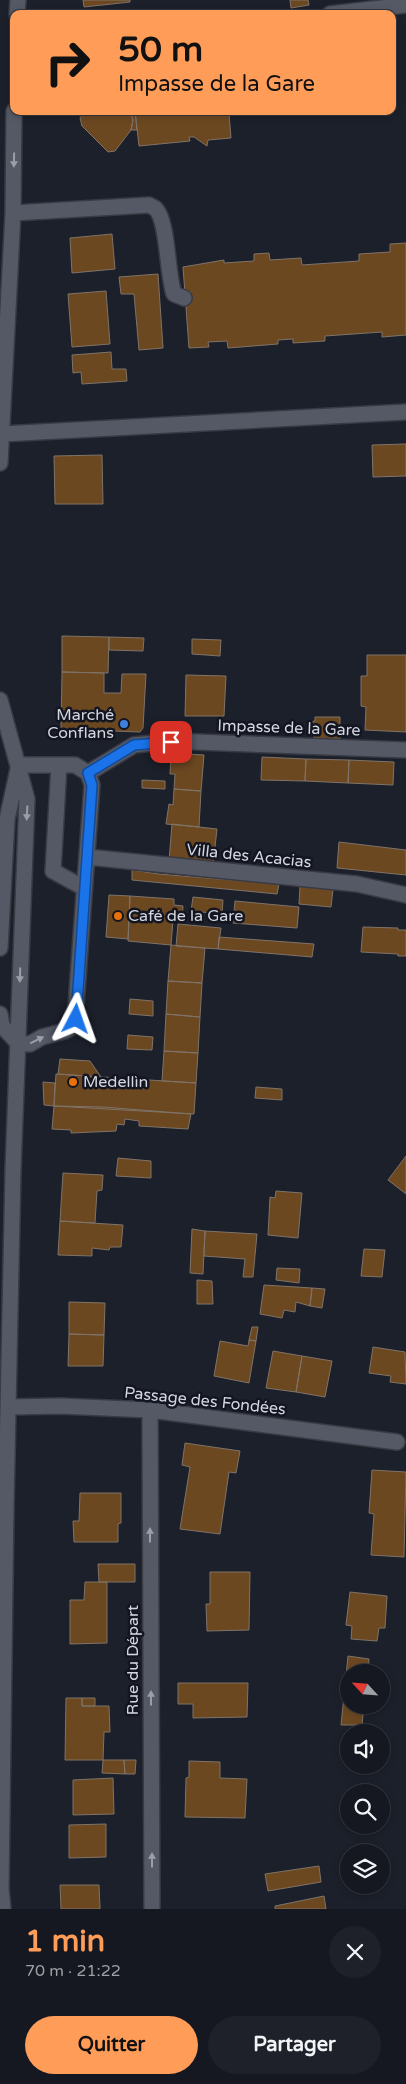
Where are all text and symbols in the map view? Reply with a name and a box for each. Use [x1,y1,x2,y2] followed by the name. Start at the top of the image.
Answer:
[118,29,203,71] text: 50 m
[35,30,100,95] icon: right
[118,71,315,97] text: Impasse de la Gare
[9,152,17,168] one-way arrow
[47,705,114,743] place label: Marché Conflans
[217,716,361,740] street label: Impasse de la Gare
[118,718,130,730] marker: Marché Conflans
[150,721,192,763] pin
[157,728,185,756] icon: arrive
[22,805,30,821] one-way arrow
[186,839,312,873] street label: Villa des Acacias
[128,906,243,926] place label: Café de la Gare
[112,910,124,922] marker: Café de la Gare
[16,967,24,983] one-way arrow
[49,992,101,1044] position arrow
[30,1036,45,1045] one-way arrow
[83,1072,148,1092] place label: Medellìn
[67,1076,79,1088] marker: Medellìn
[123,1383,287,1419] street label: Passage des Fondées
[146,1527,154,1543] one-way arrow
[123,1605,143,1715] street label: Rue du Départ
[340,1664,390,1714] north arrow
[340,1664,390,1894] map controls
[147,1690,155,1706] one-way arrow
[340,1724,390,1774] button: sound
[340,1784,390,1834] button: search
[340,1844,390,1894] button: layers
[148,1852,156,1868] one-way arrow
[25,1923,105,1960] text: 1 min
[329,1926,381,1978] button: close
[25,1961,121,1981] text: 70 m · 21:22
[25,2016,198,2074] button: Quitter
[208,2016,381,2074] button: Partager

